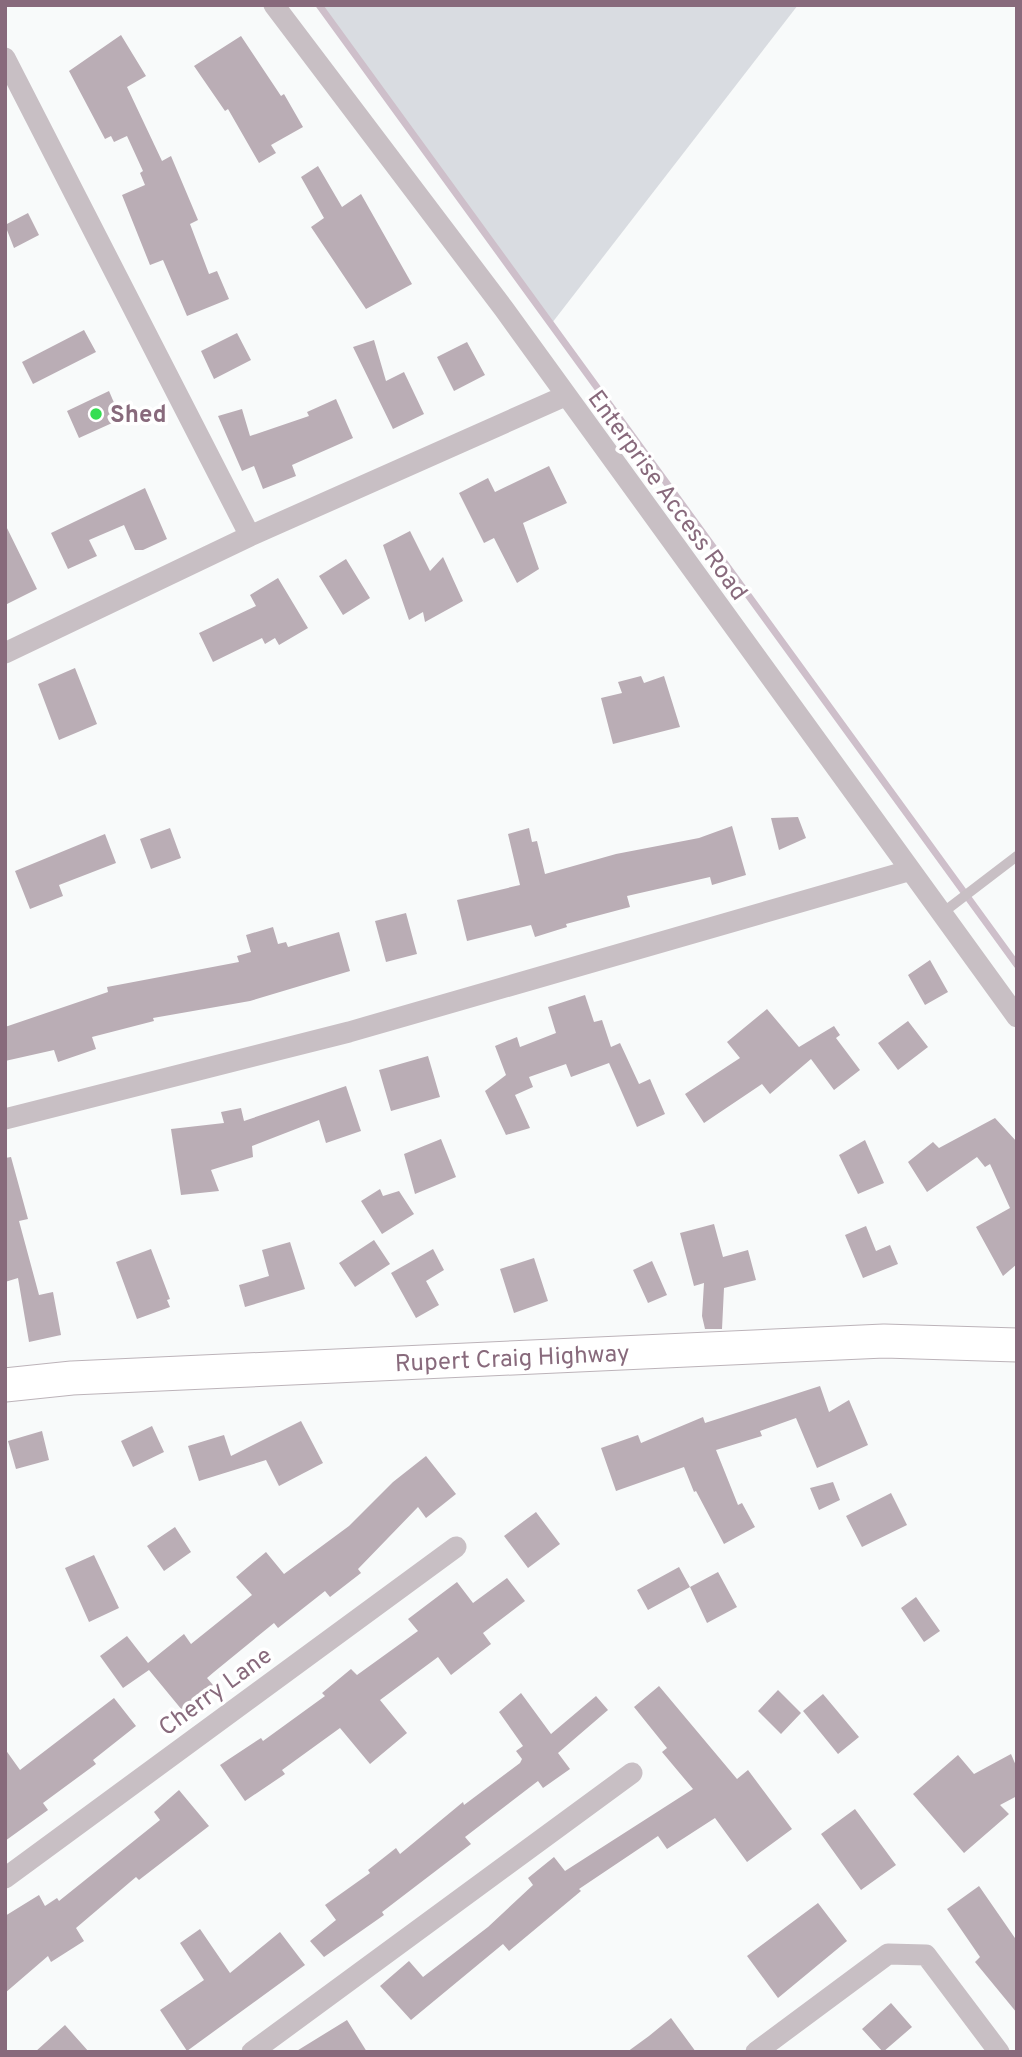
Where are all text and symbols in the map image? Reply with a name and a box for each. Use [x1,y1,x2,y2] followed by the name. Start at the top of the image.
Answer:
[580,385,753,607] street label: Enterprise Access Road
[110,401,167,431] place label: Shed
[88,406,104,422] marker: Shed
[394,1340,630,1380] street label: Rupert Craig Highway
[154,1641,279,1744] street label: Cherry Lane

